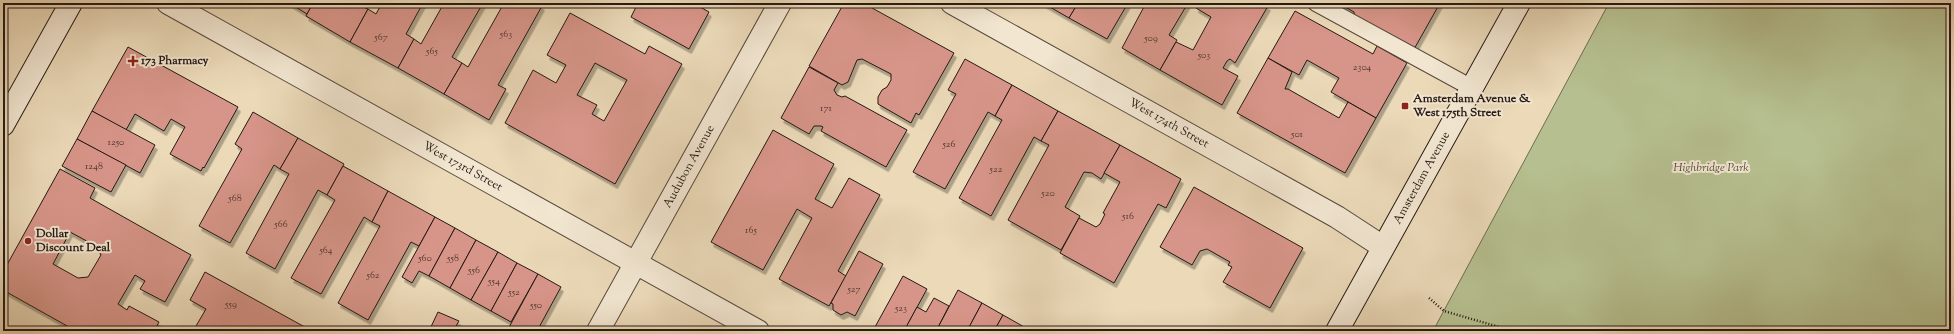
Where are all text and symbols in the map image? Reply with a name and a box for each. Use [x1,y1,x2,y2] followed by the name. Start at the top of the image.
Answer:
[499,27,512,42] house number: 563
[373,30,388,45] house number: 567
[1143,31,1158,46] house number: 509
[425,44,438,59] house number: 565
[1197,48,1210,63] house number: 503
[140,52,209,70] place label: 173 Pharmacy
[128,56,138,66] marker: 173 Pharmacy
[1353,60,1371,75] house number: 2304
[1412,90,1531,122] place label: Amsterdam Avenue & West 175th Street
[1125,94,1212,153] street label: West 174th Street
[820,101,833,116] house number: 171
[1400,101,1410,111] marker: Amsterdam Avenue & West 175th Street
[659,121,720,212] street label: Audubon Avenue
[1290,127,1304,142] house number: 501
[1389,128,1455,228] street label: Amsterdam Avenue
[108,135,124,150] house number: 1250
[419,137,506,196] street label: West 173rd Street
[941,137,956,152] house number: 526
[85,159,103,174] house number: 1248
[1673,159,1749,177] park label: Highbridge Park
[989,162,1003,177] house number: 522
[1040,186,1055,201] house number: 520
[227,191,242,206] house number: 568
[1121,209,1134,224] house number: 516
[273,217,288,232] house number: 566
[745,223,757,238] house number: 165
[35,225,111,257] place label: Dollar Discount Deal
[23,236,33,246] marker: Dollar Discount Deal
[318,243,333,258] house number: 564
[417,251,432,266] house number: 560
[446,251,459,266] house number: 558
[467,263,480,278] house number: 556
[366,268,380,283] house number: 562
[487,274,500,289] house number: 554
[846,282,861,297] house number: 527
[507,285,520,300] house number: 552
[224,297,237,312] house number: 559
[529,298,542,313] house number: 550
[894,301,907,316] house number: 523

